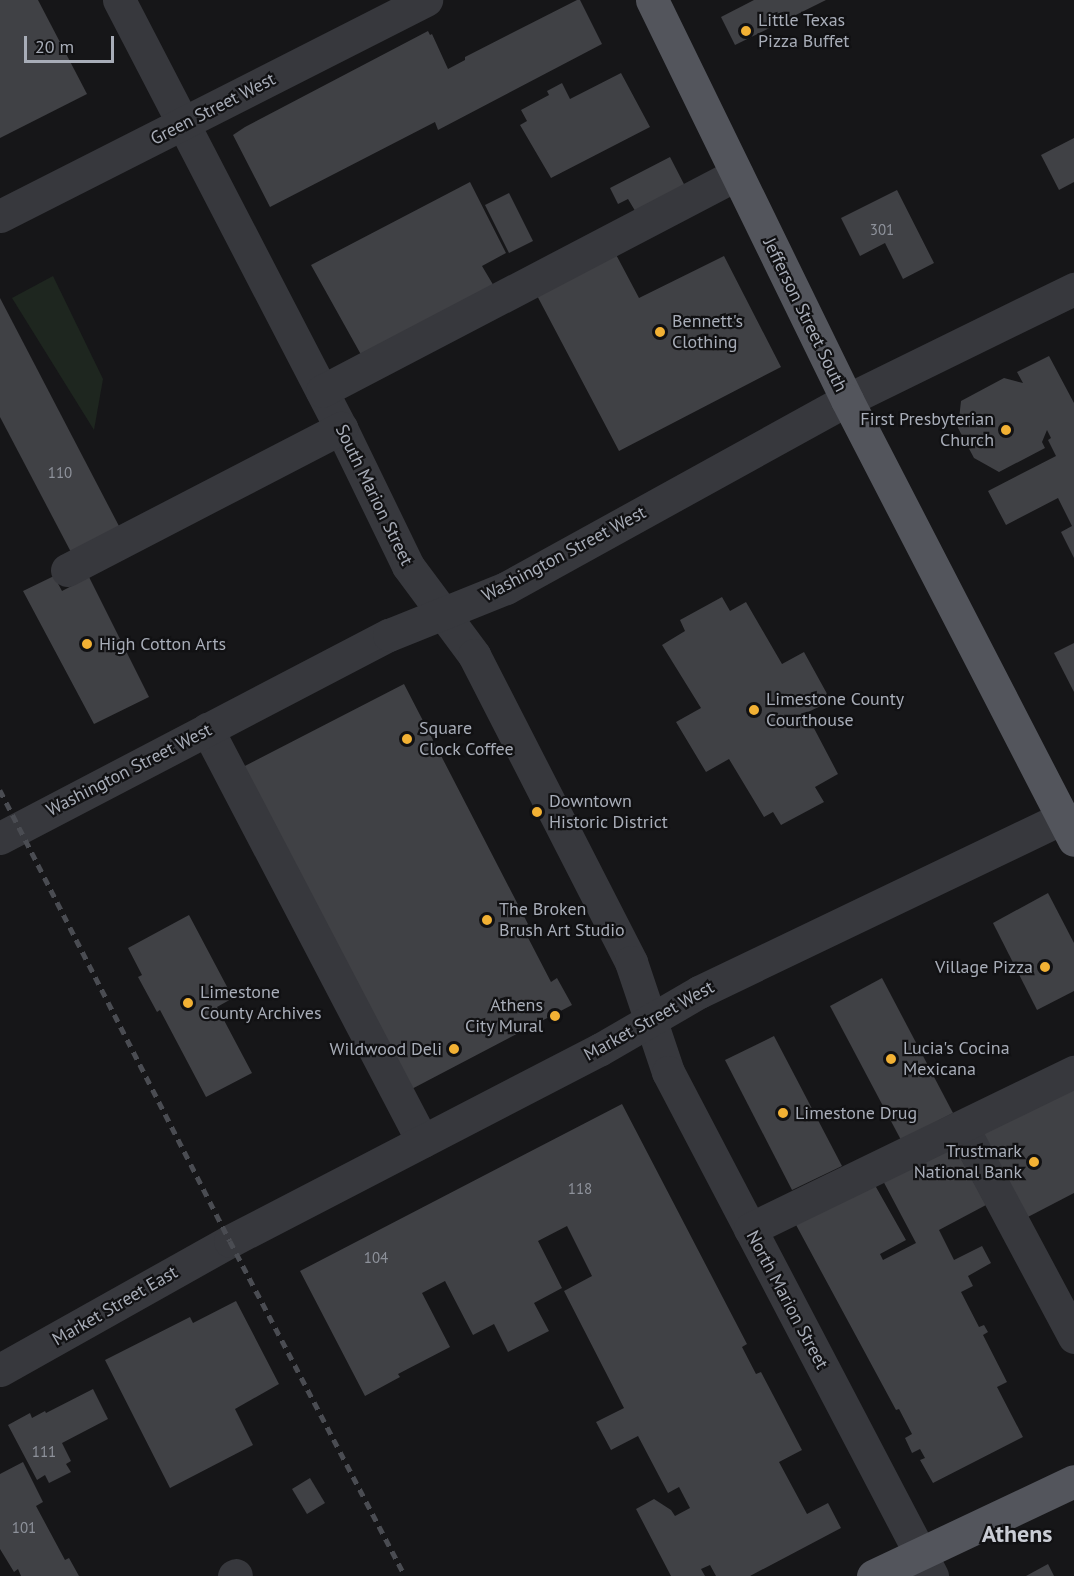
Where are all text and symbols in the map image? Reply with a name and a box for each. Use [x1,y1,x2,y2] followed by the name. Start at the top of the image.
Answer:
[758,10,849,52] place label: Little Texas Pizza Buffet
[27,24,117,62] scale bar
[739,24,753,38] marker: Little Texas Pizza Buffet
[35,35,74,58] text: 20 m
[147,68,279,150] street label: Green Street West
[870,221,894,239] house number: 301
[758,235,852,395] street label: Jefferson Street South
[672,311,743,354] place label: Bennett's Clothing
[653,325,667,339] marker: Bennett's Clothing
[860,409,994,452] place label: First Presbyterian Church
[331,421,417,569] street label: South Marion Street
[999,423,1013,437] marker: First Presbyterian Church
[48,464,72,482] house number: 110
[478,502,650,606] street label: Washington Street West
[99,633,227,655] place label: High Cotton Arts
[80,637,94,651] marker: High Cotton Arts
[766,689,904,732] place label: Limestone County Courthouse
[747,703,761,717] marker: Limestone County Courthouse
[419,718,514,760] place label: Square Clock Coffee
[43,719,215,821] street label: Washington Street West
[400,732,414,746] marker: Square Clock Coffee
[549,791,668,834] place label: Downtown Historic District
[530,805,544,819] marker: Downtown Historic District
[499,899,625,942] place label: The Broken Brush Art Studio
[480,913,494,927] marker: The Broken Brush Art Studio
[935,956,1033,978] place label: Village Pizza
[1038,960,1052,974] marker: Village Pizza
[580,976,718,1066] street label: Market Street West
[200,982,323,1024] place label: Limestone County Archives
[464,995,543,1038] place label: Athens City Mural
[181,996,195,1010] marker: Limestone County Archives
[548,1009,562,1023] marker: Athens City Mural
[330,1038,442,1060] place label: Wildwood Deli
[903,1038,1010,1080] place label: Lucia's Cocina Mexicana
[447,1042,461,1056] marker: Wildwood Deli
[884,1052,898,1066] marker: Lucia's Cocina Mexicana
[795,1102,917,1124] place label: Limestone Drug
[776,1106,790,1120] marker: Limestone Drug
[914,1141,1022,1184] place label: Trustmark National Bank
[1027,1155,1041,1169] marker: Trustmark National Bank
[568,1180,592,1198] house number: 118
[741,1227,833,1373] street label: North Marion Street
[364,1249,388,1267] house number: 104
[49,1261,181,1351] street label: Market Street East
[32,1443,56,1461] house number: 111
[12,1519,36,1537] house number: 101
[982,1520,1052,1548] district label: Athens

